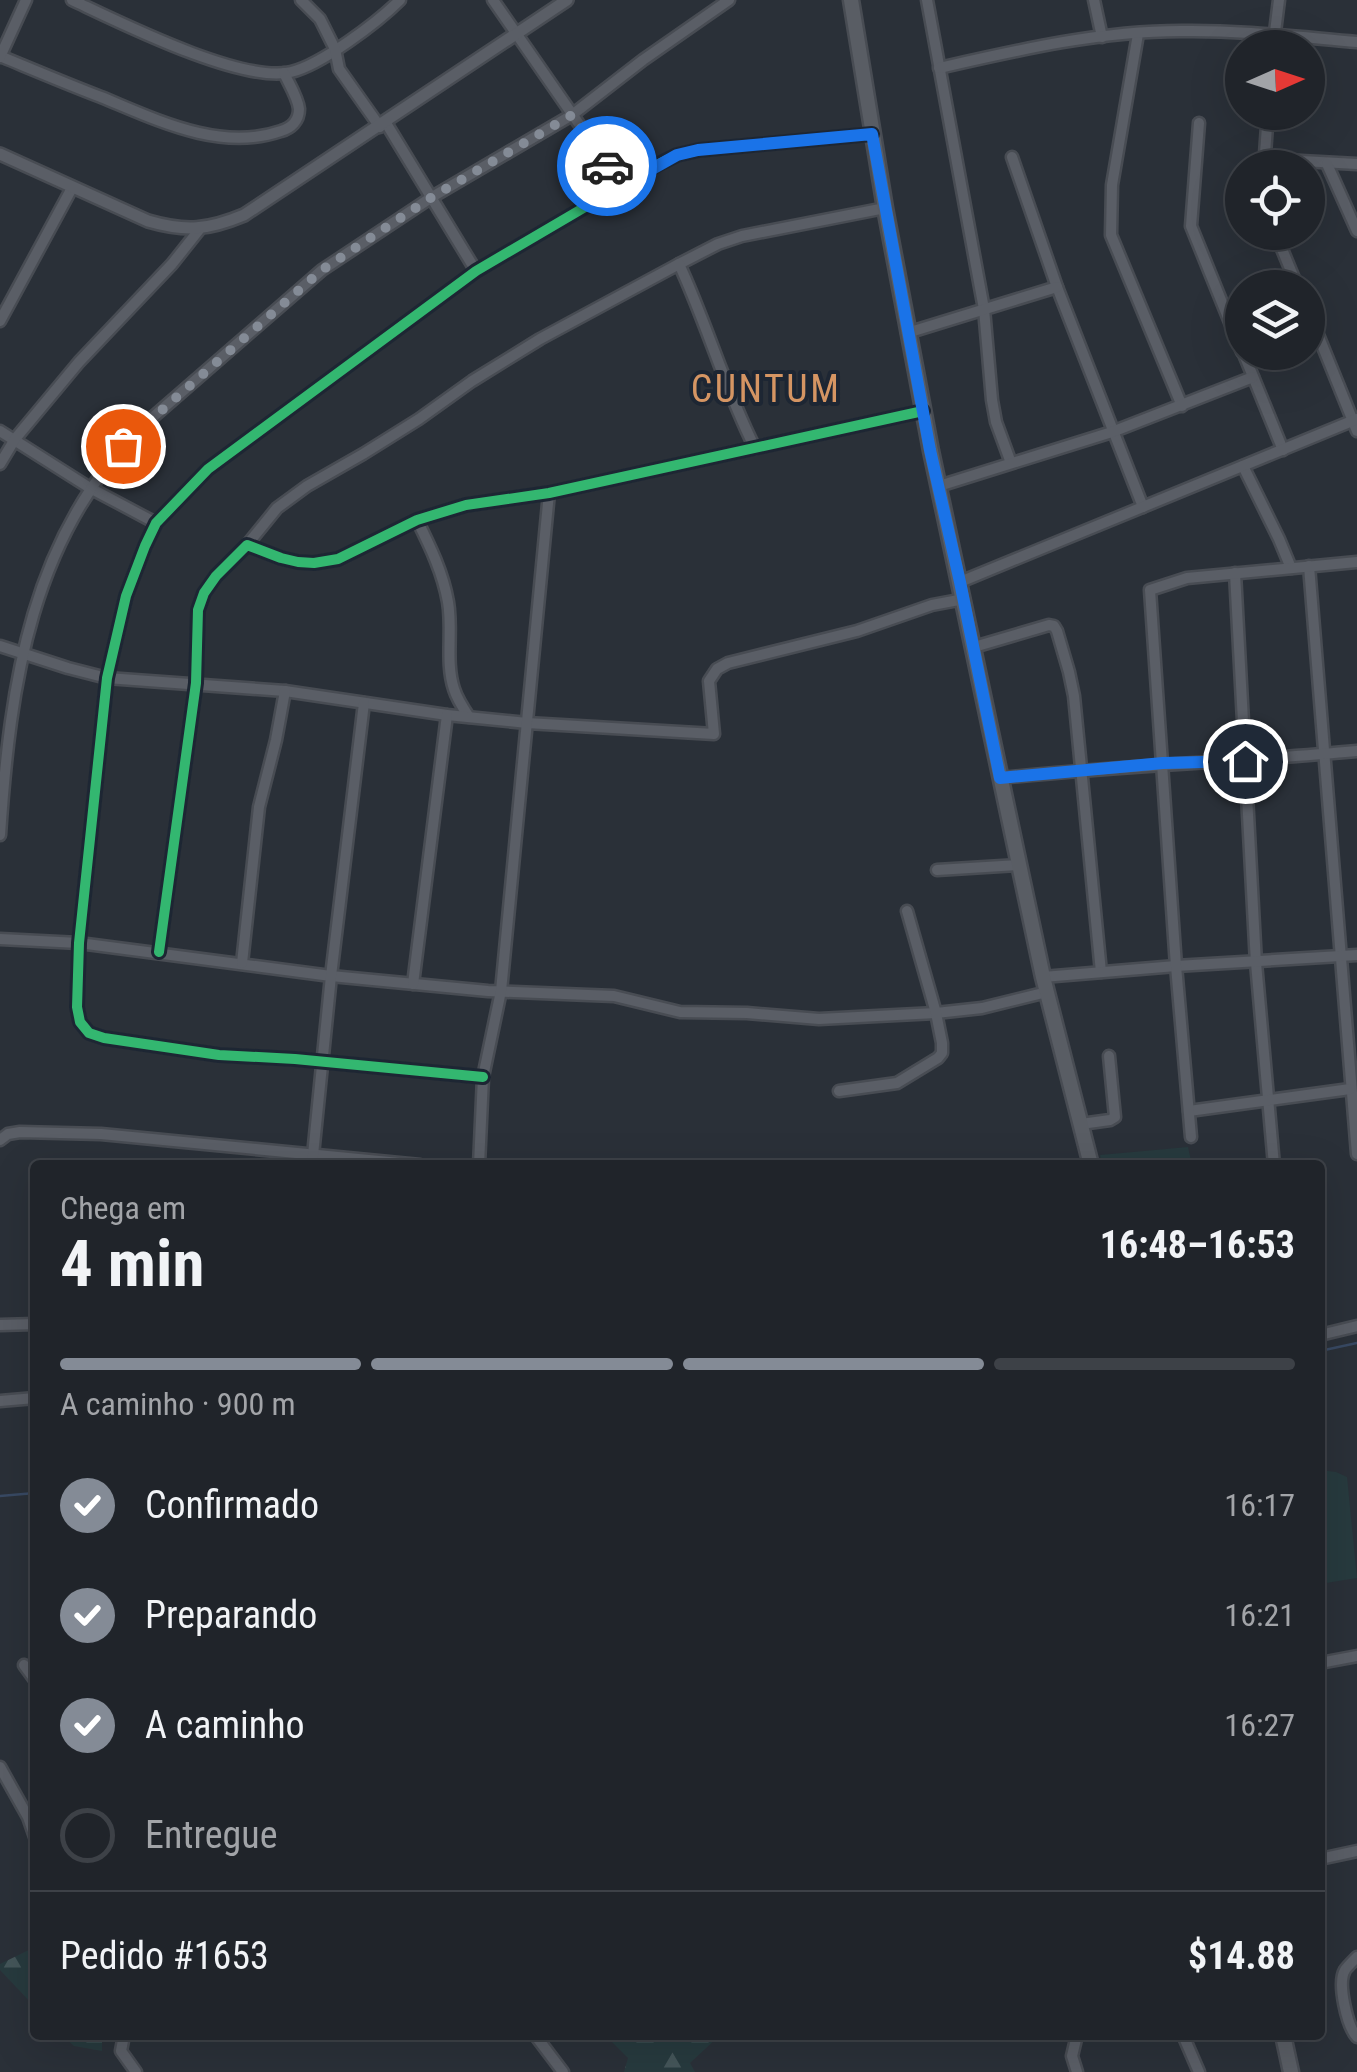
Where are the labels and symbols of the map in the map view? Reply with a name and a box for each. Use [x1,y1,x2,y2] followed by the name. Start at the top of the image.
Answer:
[1225,30,1325,130] north arrow
[557,116,657,216] courier
[691,367,841,411] district label: CUNTUM
[81,404,166,489] pin
[1203,719,1288,804] pin

